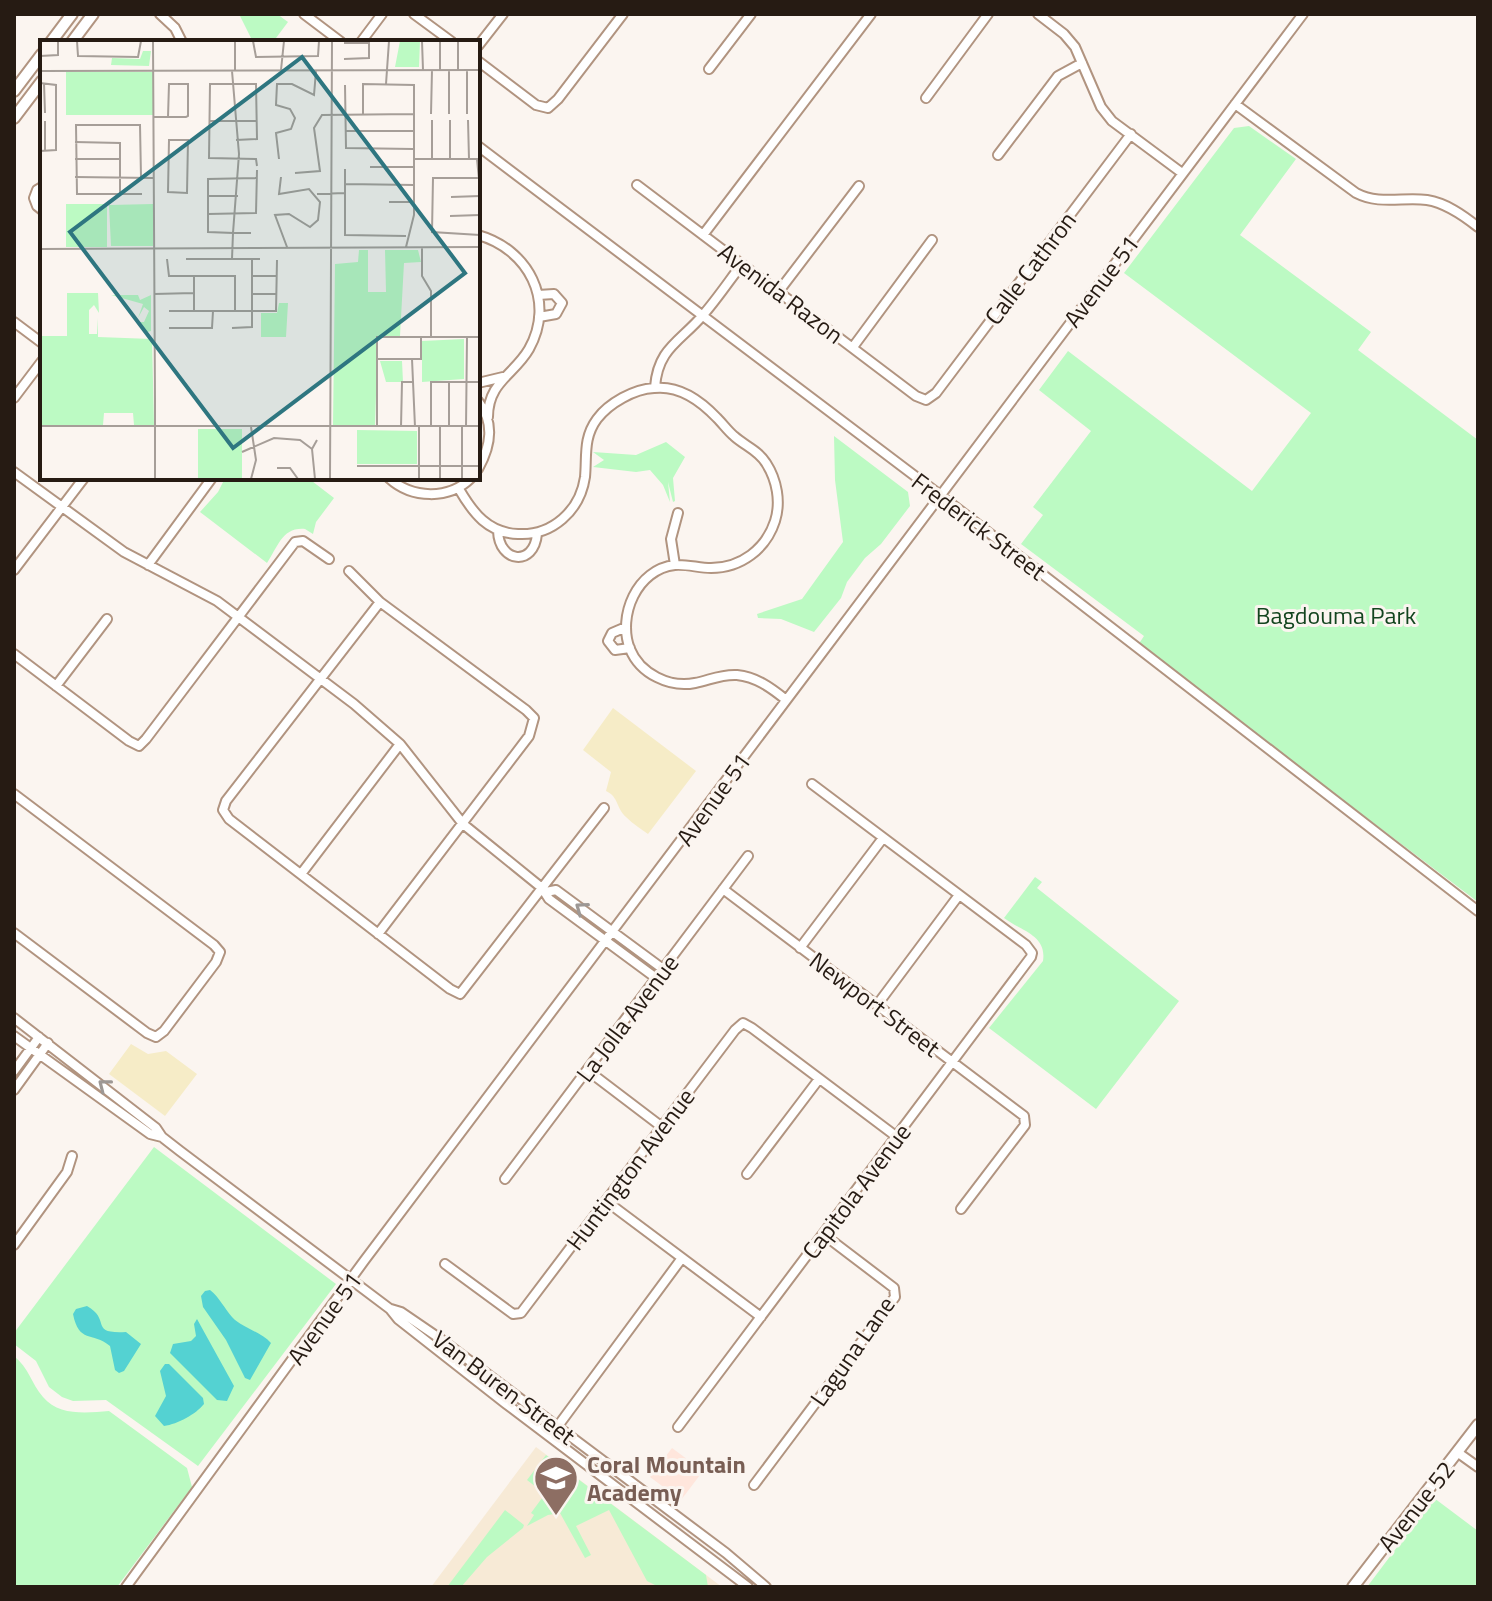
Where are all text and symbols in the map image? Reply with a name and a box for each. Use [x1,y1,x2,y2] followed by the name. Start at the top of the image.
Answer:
[40,40,480,480] inset map
[975,204,1085,332] street label: Calle Cathron
[1054,227,1148,335] street label: Avenue 51
[711,234,851,352] street label: Avenida Razon
[904,464,1054,589] street label: Frederick Street
[1256,597,1417,633] park label: Bagdouma Park
[667,745,759,853] street label: Avenue 51
[575,903,589,918] one-way arrow
[802,943,948,1066] street label: Newport Street
[567,947,687,1089] street label: La Jolla Avenue
[557,1080,703,1258] street label: Huntington Avenue
[98,1081,113,1095] one-way arrow
[793,1115,919,1267] street label: Capitola Avenue
[278,1264,370,1372] street label: Avenue 51
[801,1289,903,1413] street label: Laguna Lane
[425,1321,584,1453] street label: Van Buren Street
[587,1446,746,1510] place label: Coral Mountain Academy
[1369,1453,1463,1559] street label: Avenue 52
[532,1454,580,1517] school or university icon: Coral Mountain Academy

